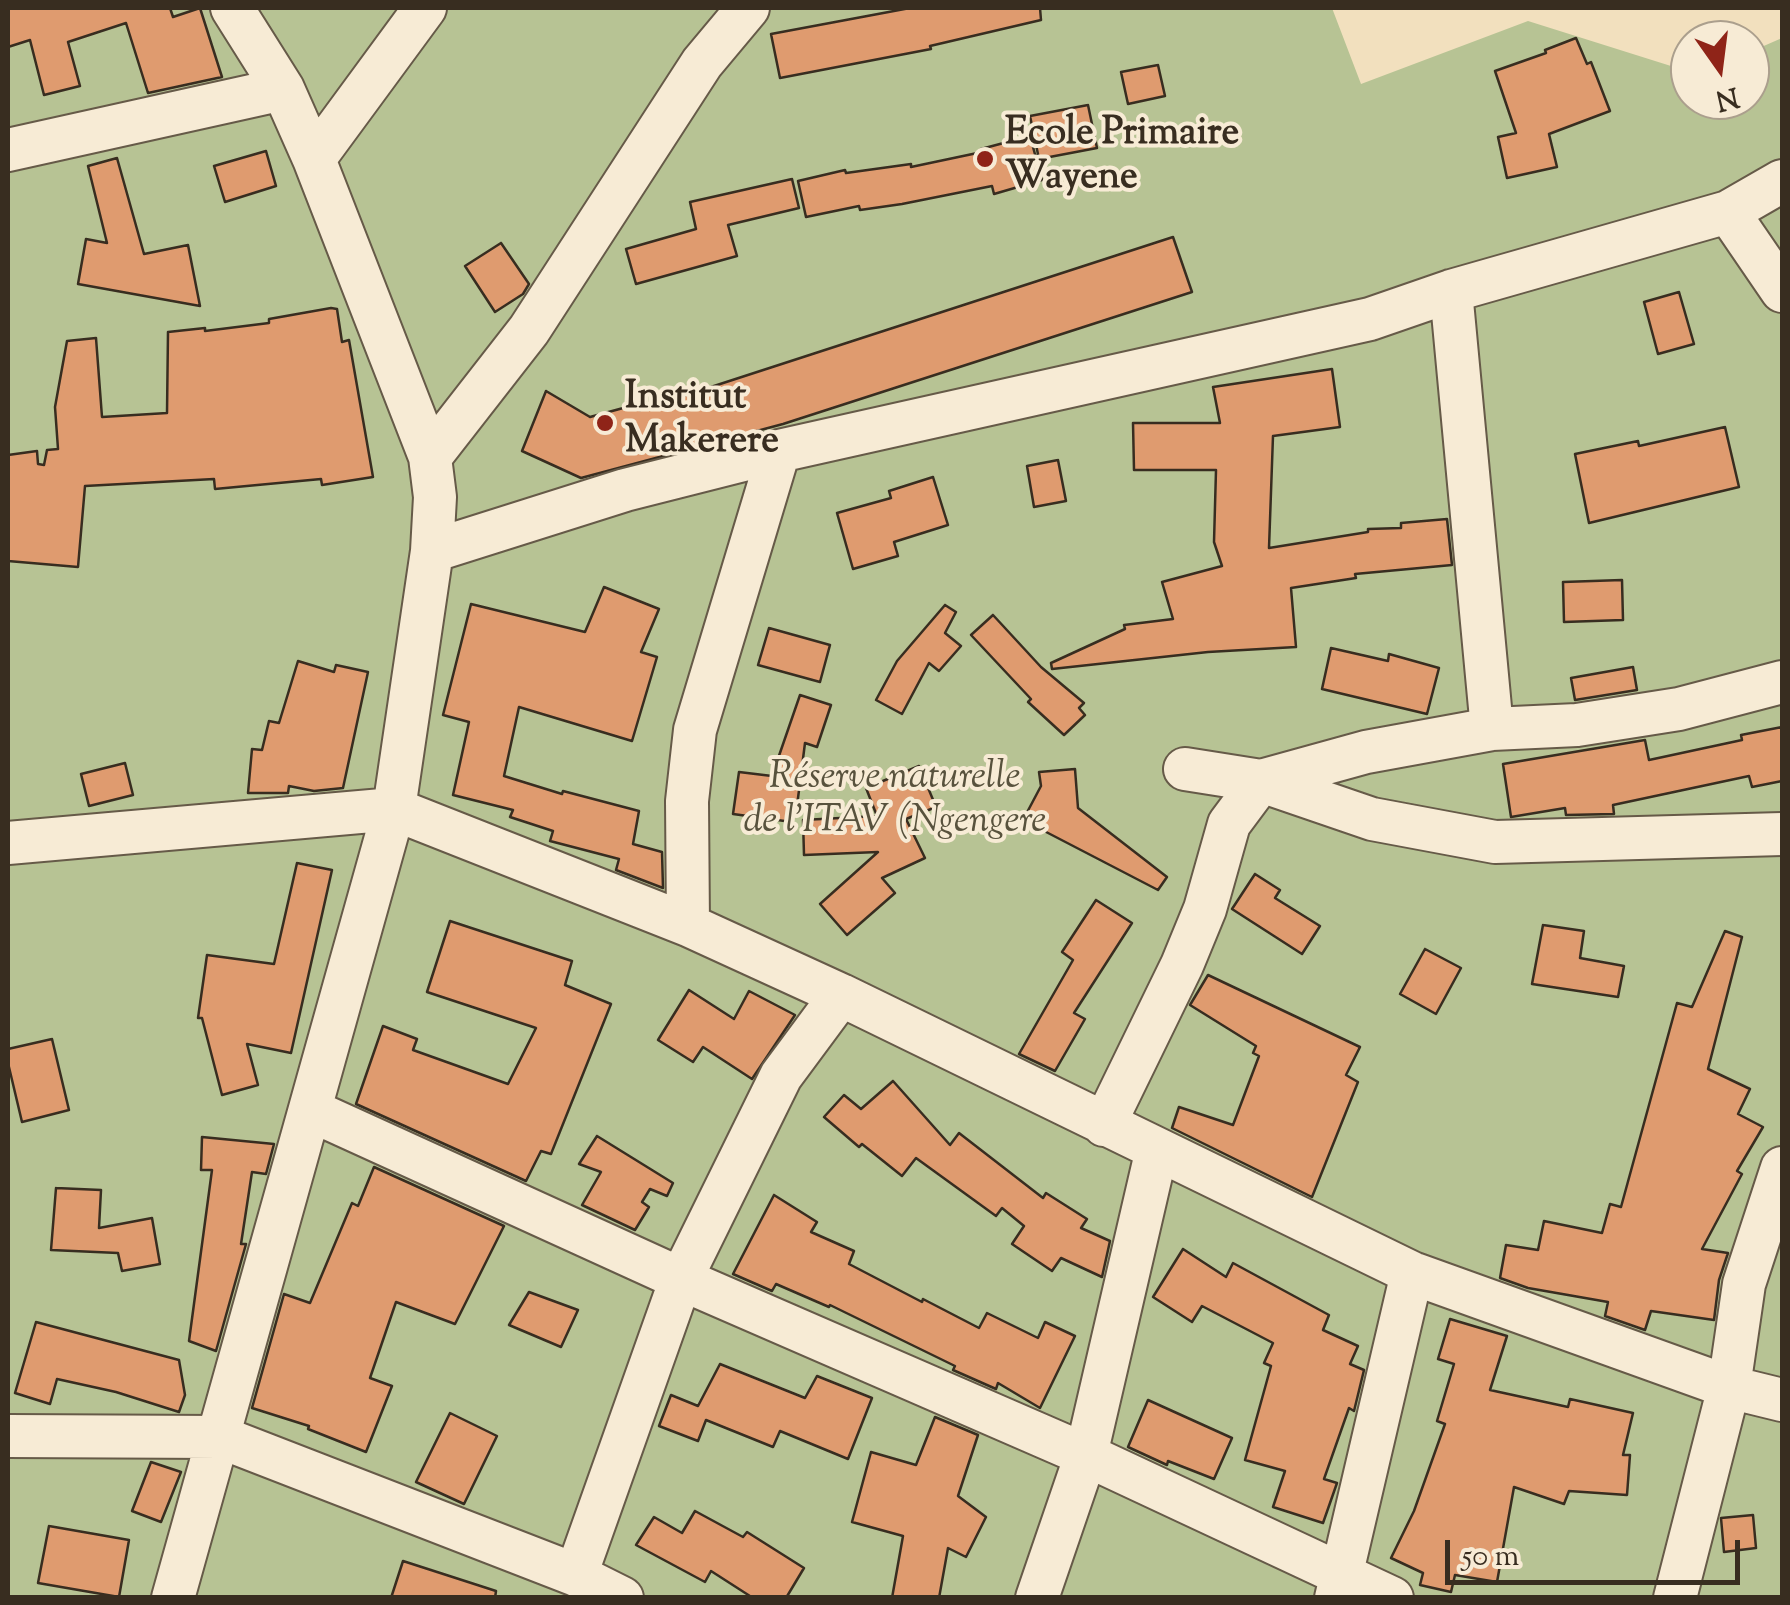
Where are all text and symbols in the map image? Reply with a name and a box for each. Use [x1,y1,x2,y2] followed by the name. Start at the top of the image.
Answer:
[1670,20,1770,120] north arrow
[1711,75,1742,119] text: N
[1005,114,1239,203] place label: Ecole Primaire Wayene
[974,148,996,170] marker: Ecole Primaire Wayene
[625,378,779,468] place label: Institut Makerere
[594,412,616,434] marker: Institut Makerere
[744,758,1046,848] park label: Réserve naturelle de l'ITAV (Ngengere
[1450,1520,1745,1582] scale bar
[1462,1536,1519,1579] text: 50 m

